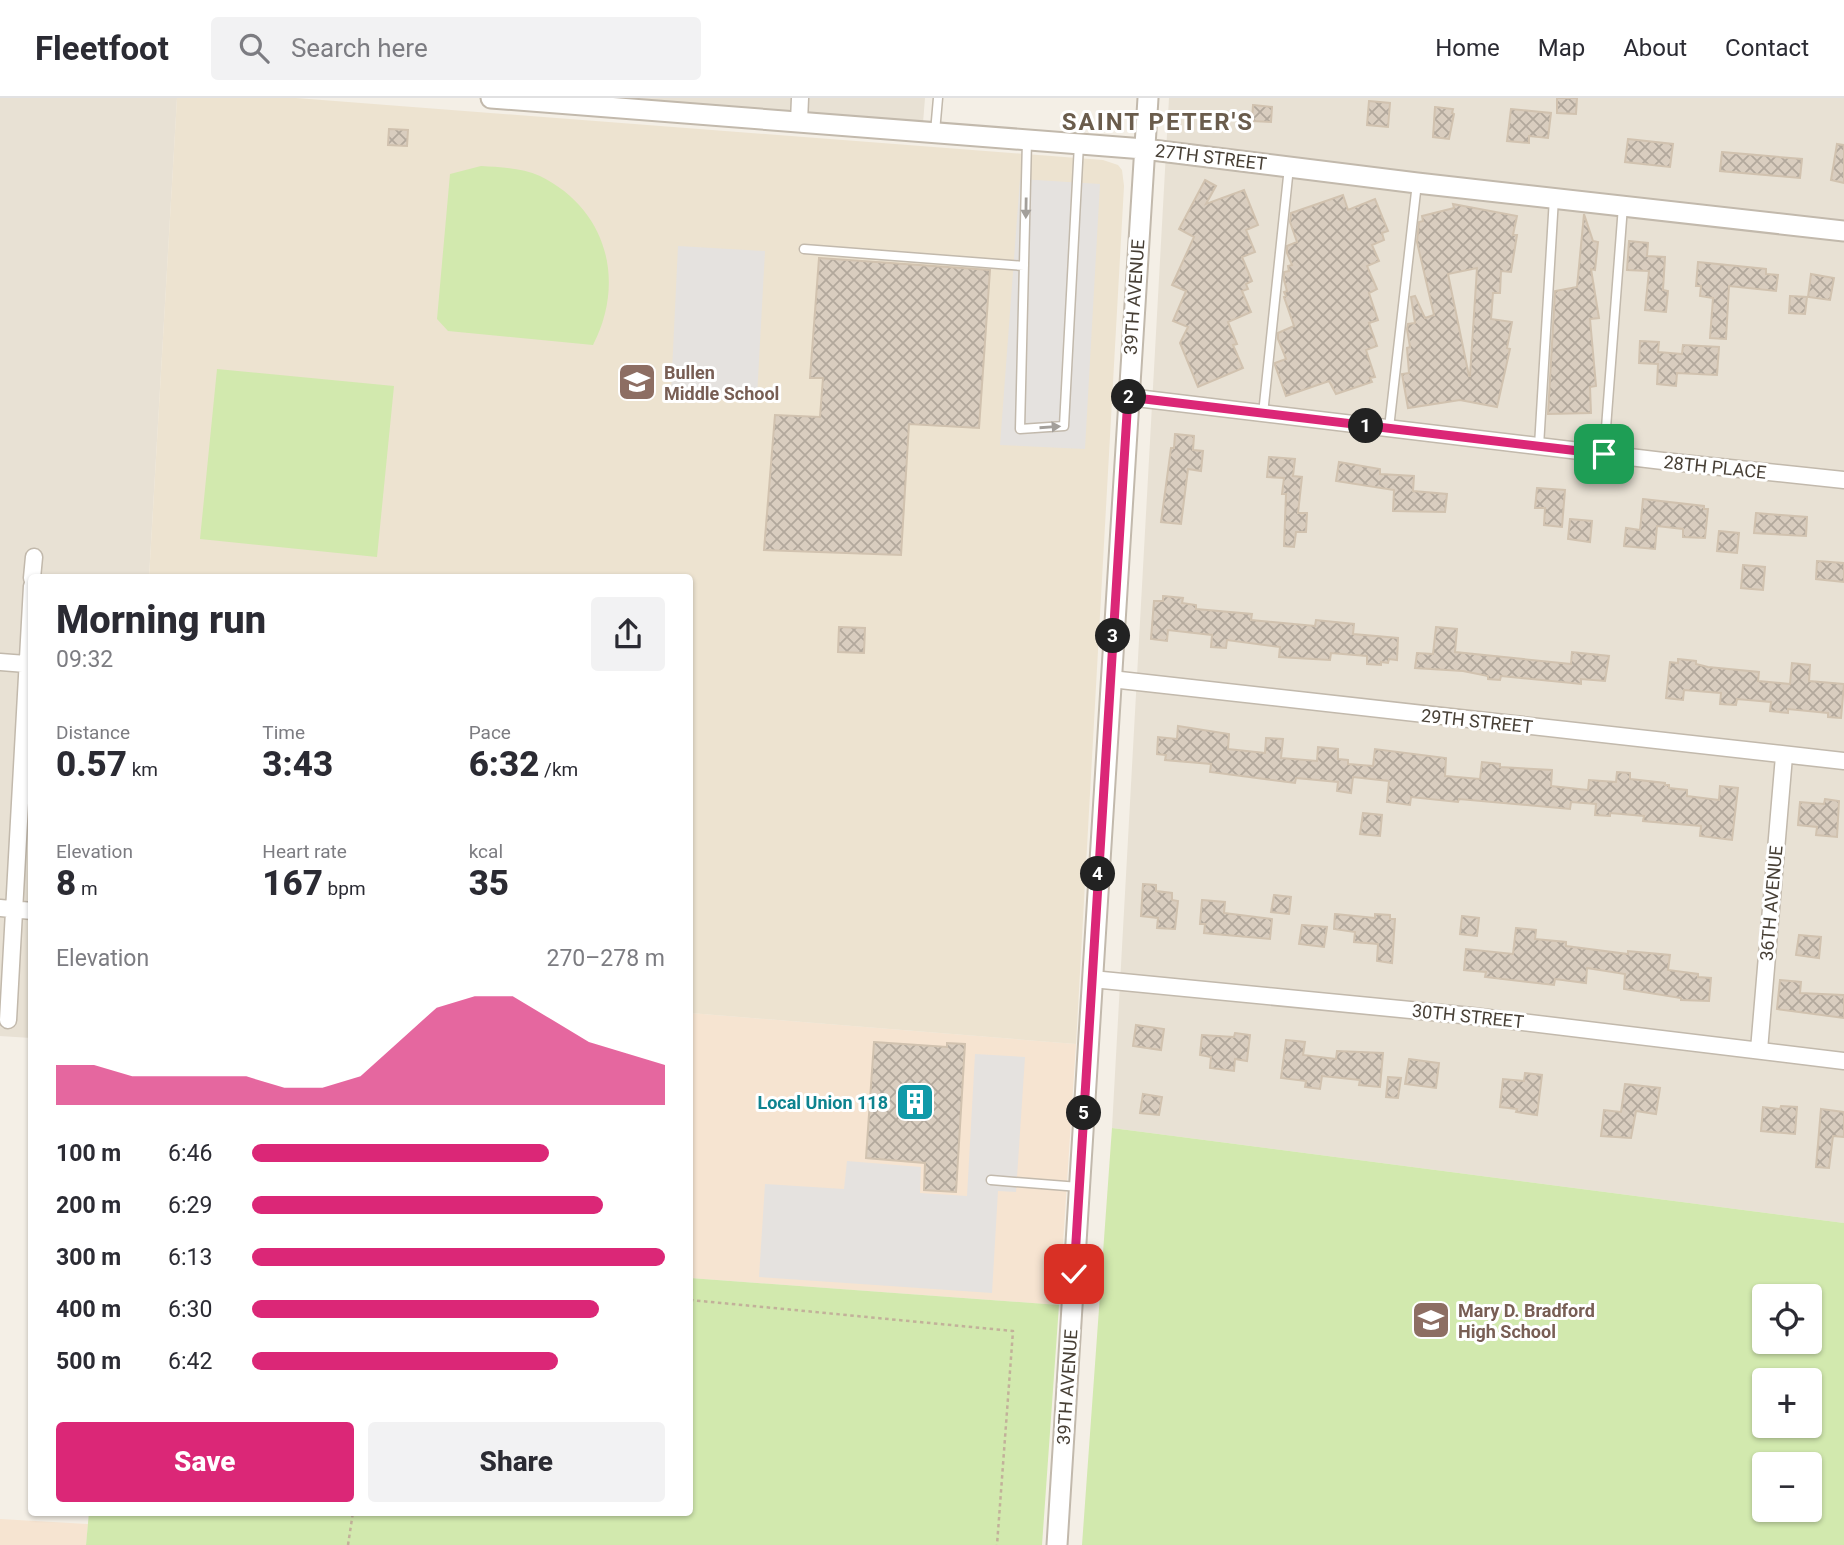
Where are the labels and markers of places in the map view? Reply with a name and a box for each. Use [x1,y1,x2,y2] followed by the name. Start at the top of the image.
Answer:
[616,361,658,403] school or university icon: Bullen Middle School
[664,362,779,404] place label: Bullen Middle School
[1112,380,1146,414] pin: 2
[1348,408,1384,444] pin: 1
[1574,424,1634,484] pin
[1096,618,1130,654] pin: 3
[1080,856,1116,892] pin: 4
[894,1081,936,1123] building icon: Local Union 118
[757,1092,888,1113] place label: Local Union 118
[1066,1096,1102,1130] pin: 5
[1044,1244,1104,1304] pin
[1410,1299,1452,1341] school or university icon: Mary D. Bradford High School
[1458,1300,1595,1342] place label: Mary D. Bradford High School

